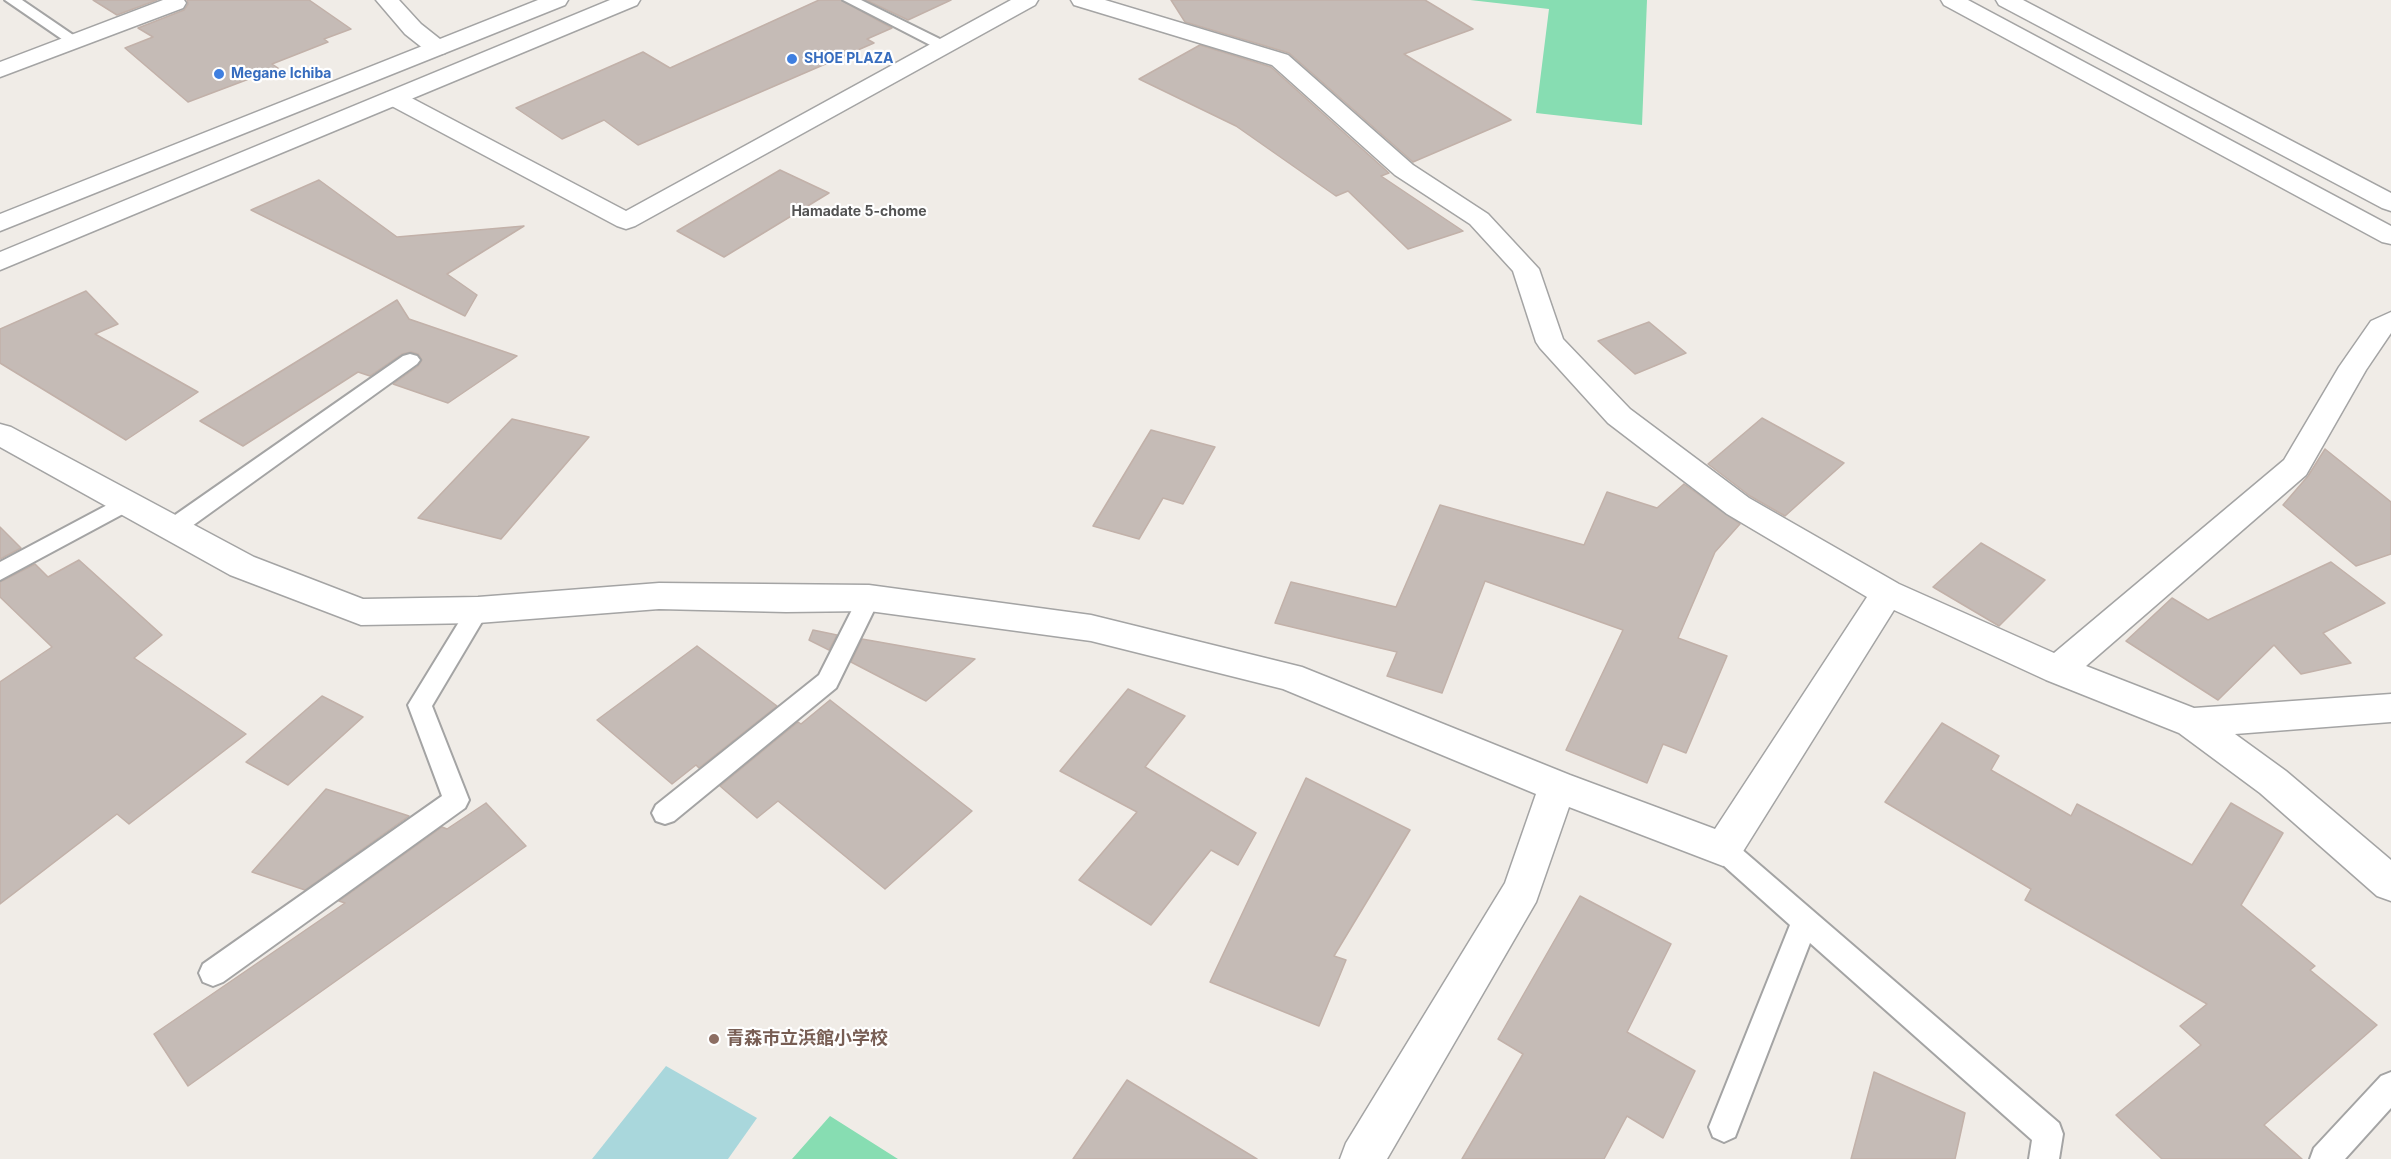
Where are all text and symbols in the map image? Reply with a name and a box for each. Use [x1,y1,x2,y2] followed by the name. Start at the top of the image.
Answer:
[804,51,893,67] place label: SHOE PLAZA
[785,52,799,66] marker: SHOE PLAZA
[231,66,331,82] place label: Megane Ichiba
[212,67,226,81] marker: Megane Ichiba
[791,204,927,220] district label: Hamadate 5-chome
[726,1028,888,1050] place label: 青森市立浜館小学校
[707,1032,721,1046] marker: 青森市立浜館小学校

